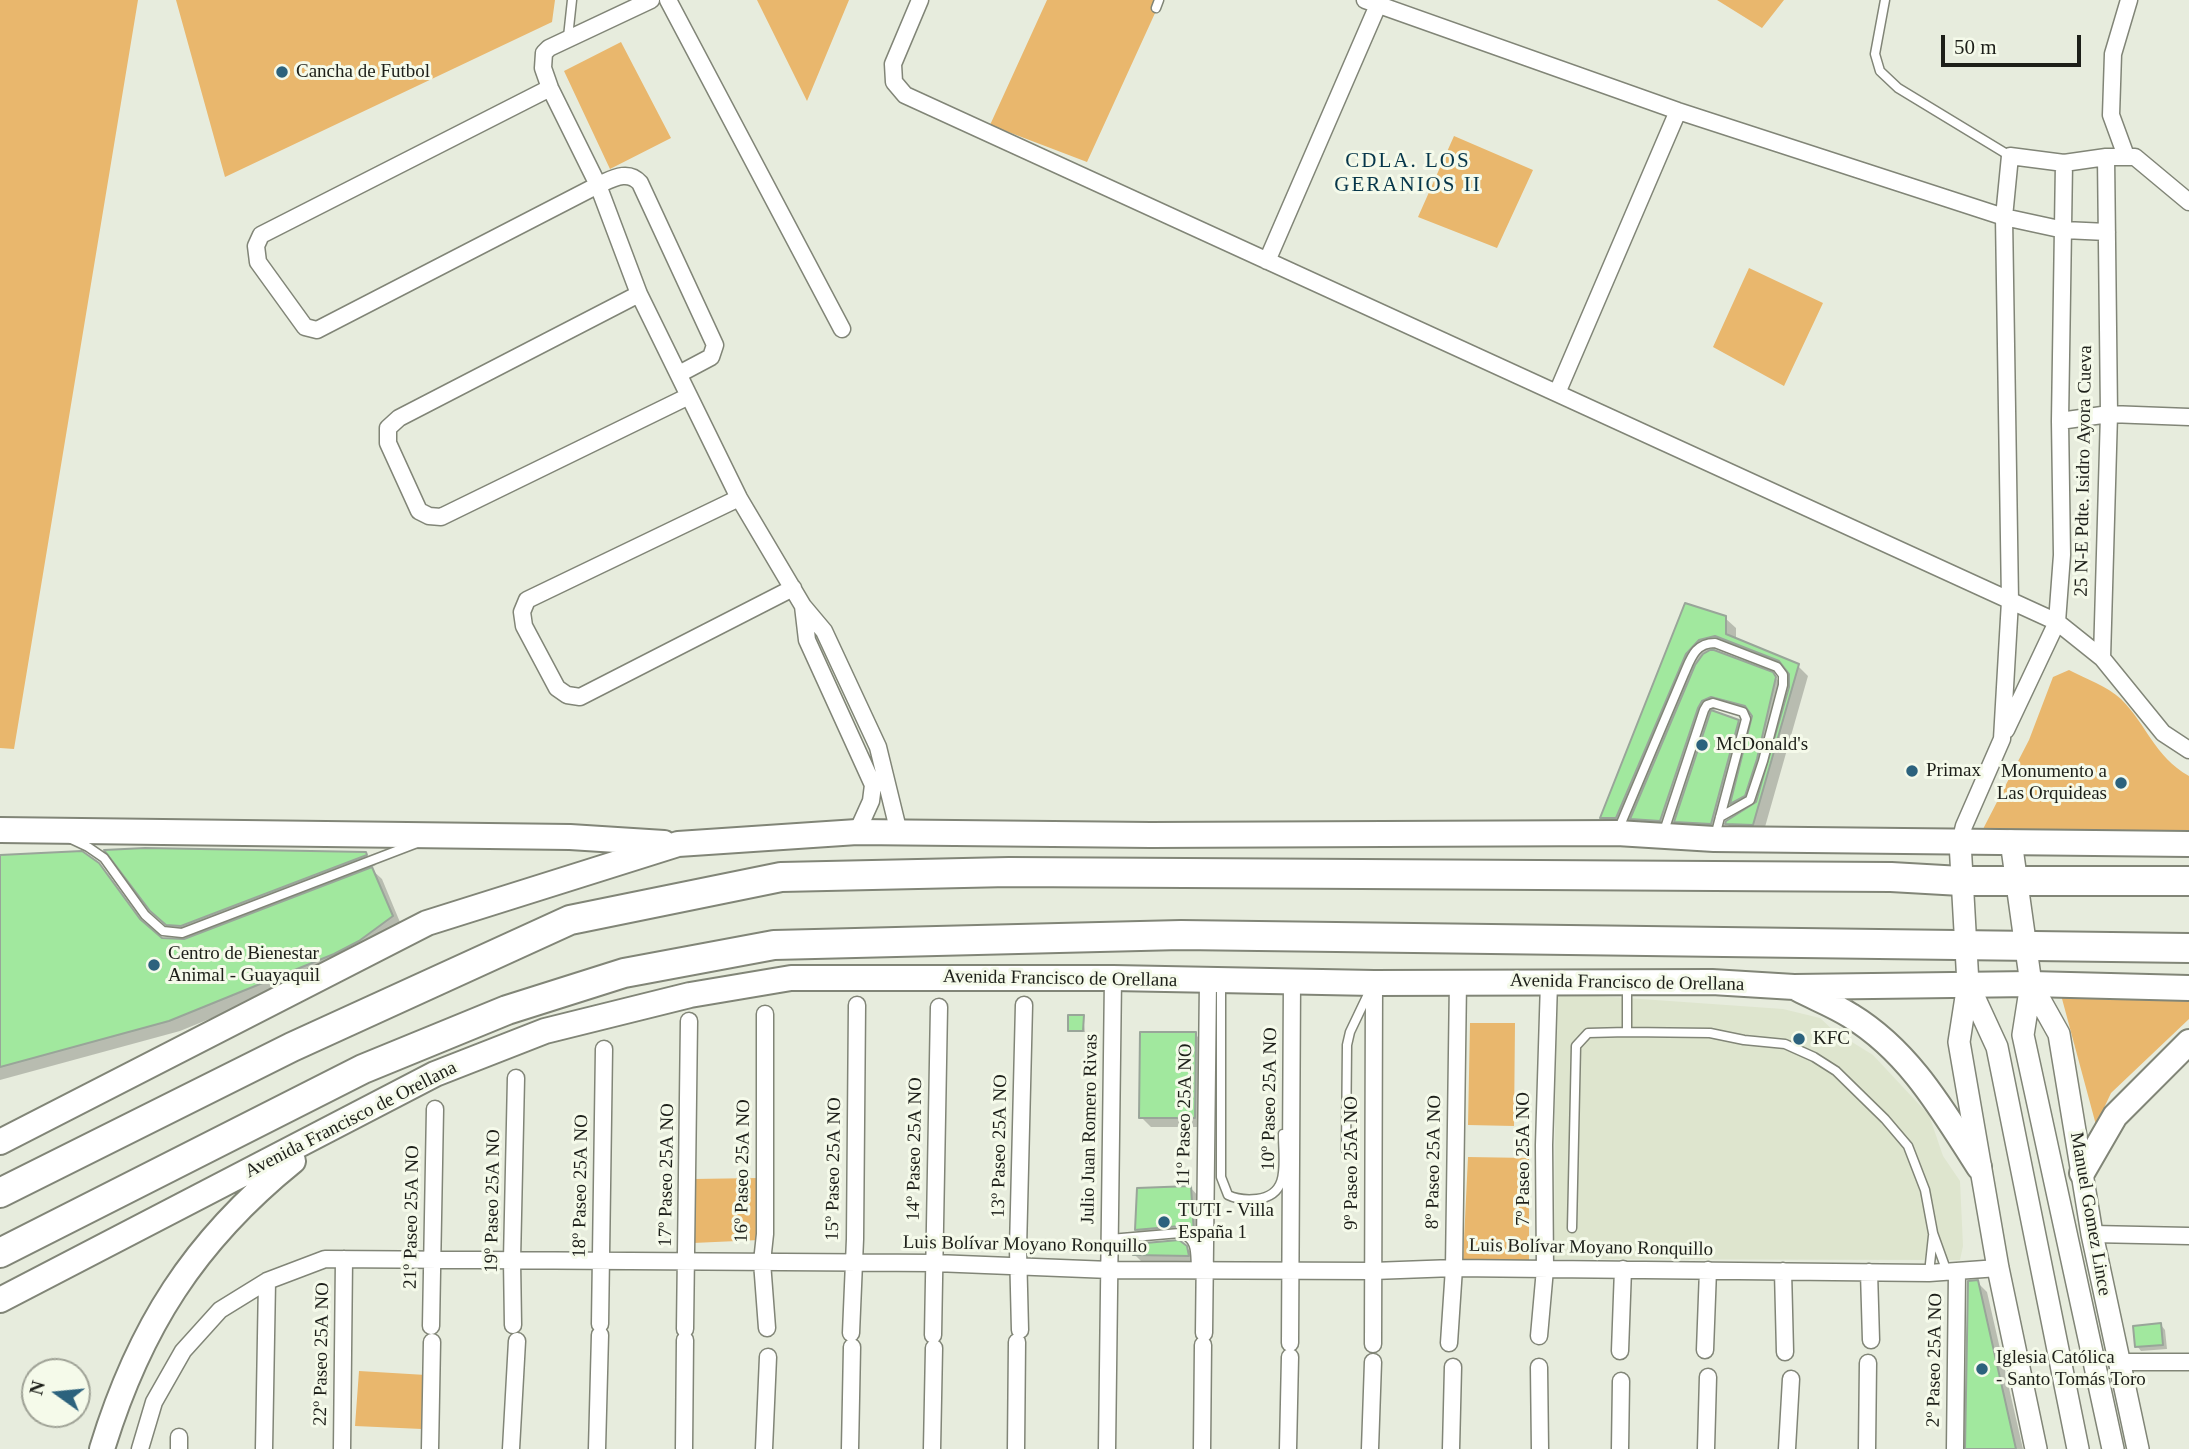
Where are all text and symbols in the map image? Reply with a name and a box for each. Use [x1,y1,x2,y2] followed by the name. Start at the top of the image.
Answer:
[1944,21,2084,65] scale bar
[1954,35,1997,59] text: 50 m
[296,61,430,83] place label: Cancha de Futbol
[274,64,290,80] marker: Cancha de Futbol
[1336,148,1480,198] district label: CDLA. LOS GERANIOS II
[2070,345,2098,597] street label: 25 N-E Pdte. Isidro Ayora Cueva
[1716,734,1808,756] place label: McDonald's
[1694,737,1710,753] marker: McDonald's
[1926,760,1981,782] place label: Primax
[1997,761,2107,805] place label: Monumento a Las Orquideas
[1904,763,1920,779] marker: Primax
[2113,775,2129,791] marker: Monumento a Las Orquideas
[168,943,320,987] place label: Centro de Bienestar Animal - Guayaquil
[146,957,162,973] marker: Centro de Bienestar Animal - Guayaquil
[943,966,1177,992] street label: Avenida Francisco de Orellana
[1510,970,1744,996] street label: Avenida Francisco de Orellana
[1257,1027,1283,1171] street label: 10º Paseo 25A NO
[1813,1028,1850,1050] place label: KFC
[1791,1031,1807,1047] marker: KFC
[1077,1034,1103,1224] street label: Julio Juan Romero Rivas
[1172,1043,1198,1187] street label: 11º Paseo 25A NO
[241,1057,461,1183] street label: Avenida Francisco de Orellana
[987,1074,1013,1218] street label: 13º Paseo 25A NO
[902,1077,928,1221] street label: 14º Paseo 25A NO
[1513,1092,1535,1226] street label: 7º Paseo 25A NO
[1421,1095,1447,1229] street label: 8º Paseo 25A NO
[1341,1096,1363,1230] street label: 9º Paseo 25A NO
[821,1097,847,1241] street label: 15º Paseo 25A NO
[730,1099,756,1243] street label: 16º Paseo 25A NO
[654,1103,680,1247] street label: 17º Paseo 25A NO
[568,1114,594,1258] street label: 18º Paseo 25A NO
[480,1129,506,1273] street label: 19º Paseo 25A NO
[2064,1130,2116,1298] street label: Manuel Gomez Lince
[399,1145,425,1289] street label: 21º Paseo 25A NO
[1178,1200,1274,1244] place label: TUTI - Villa España 1
[1156,1214,1172,1230] marker: TUTI - Villa España 1
[903,1231,1147,1259] street label: Luis Bolívar Moyano Ronquillo
[1469,1234,1713,1262] street label: Luis Bolívar Moyano Ronquillo
[309,1282,335,1426] street label: 22º Paseo 25A NO
[1922,1293,1948,1427] street label: 2º Paseo 25A NO
[1996,1347,2146,1391] place label: Iglesia Católica - Santo Tomás Toro
[21,1358,91,1428] north arrow
[1974,1361,1990,1377] marker: Iglesia Católica - Santo Tomás Toro
[25,1379,49,1397] text: N

